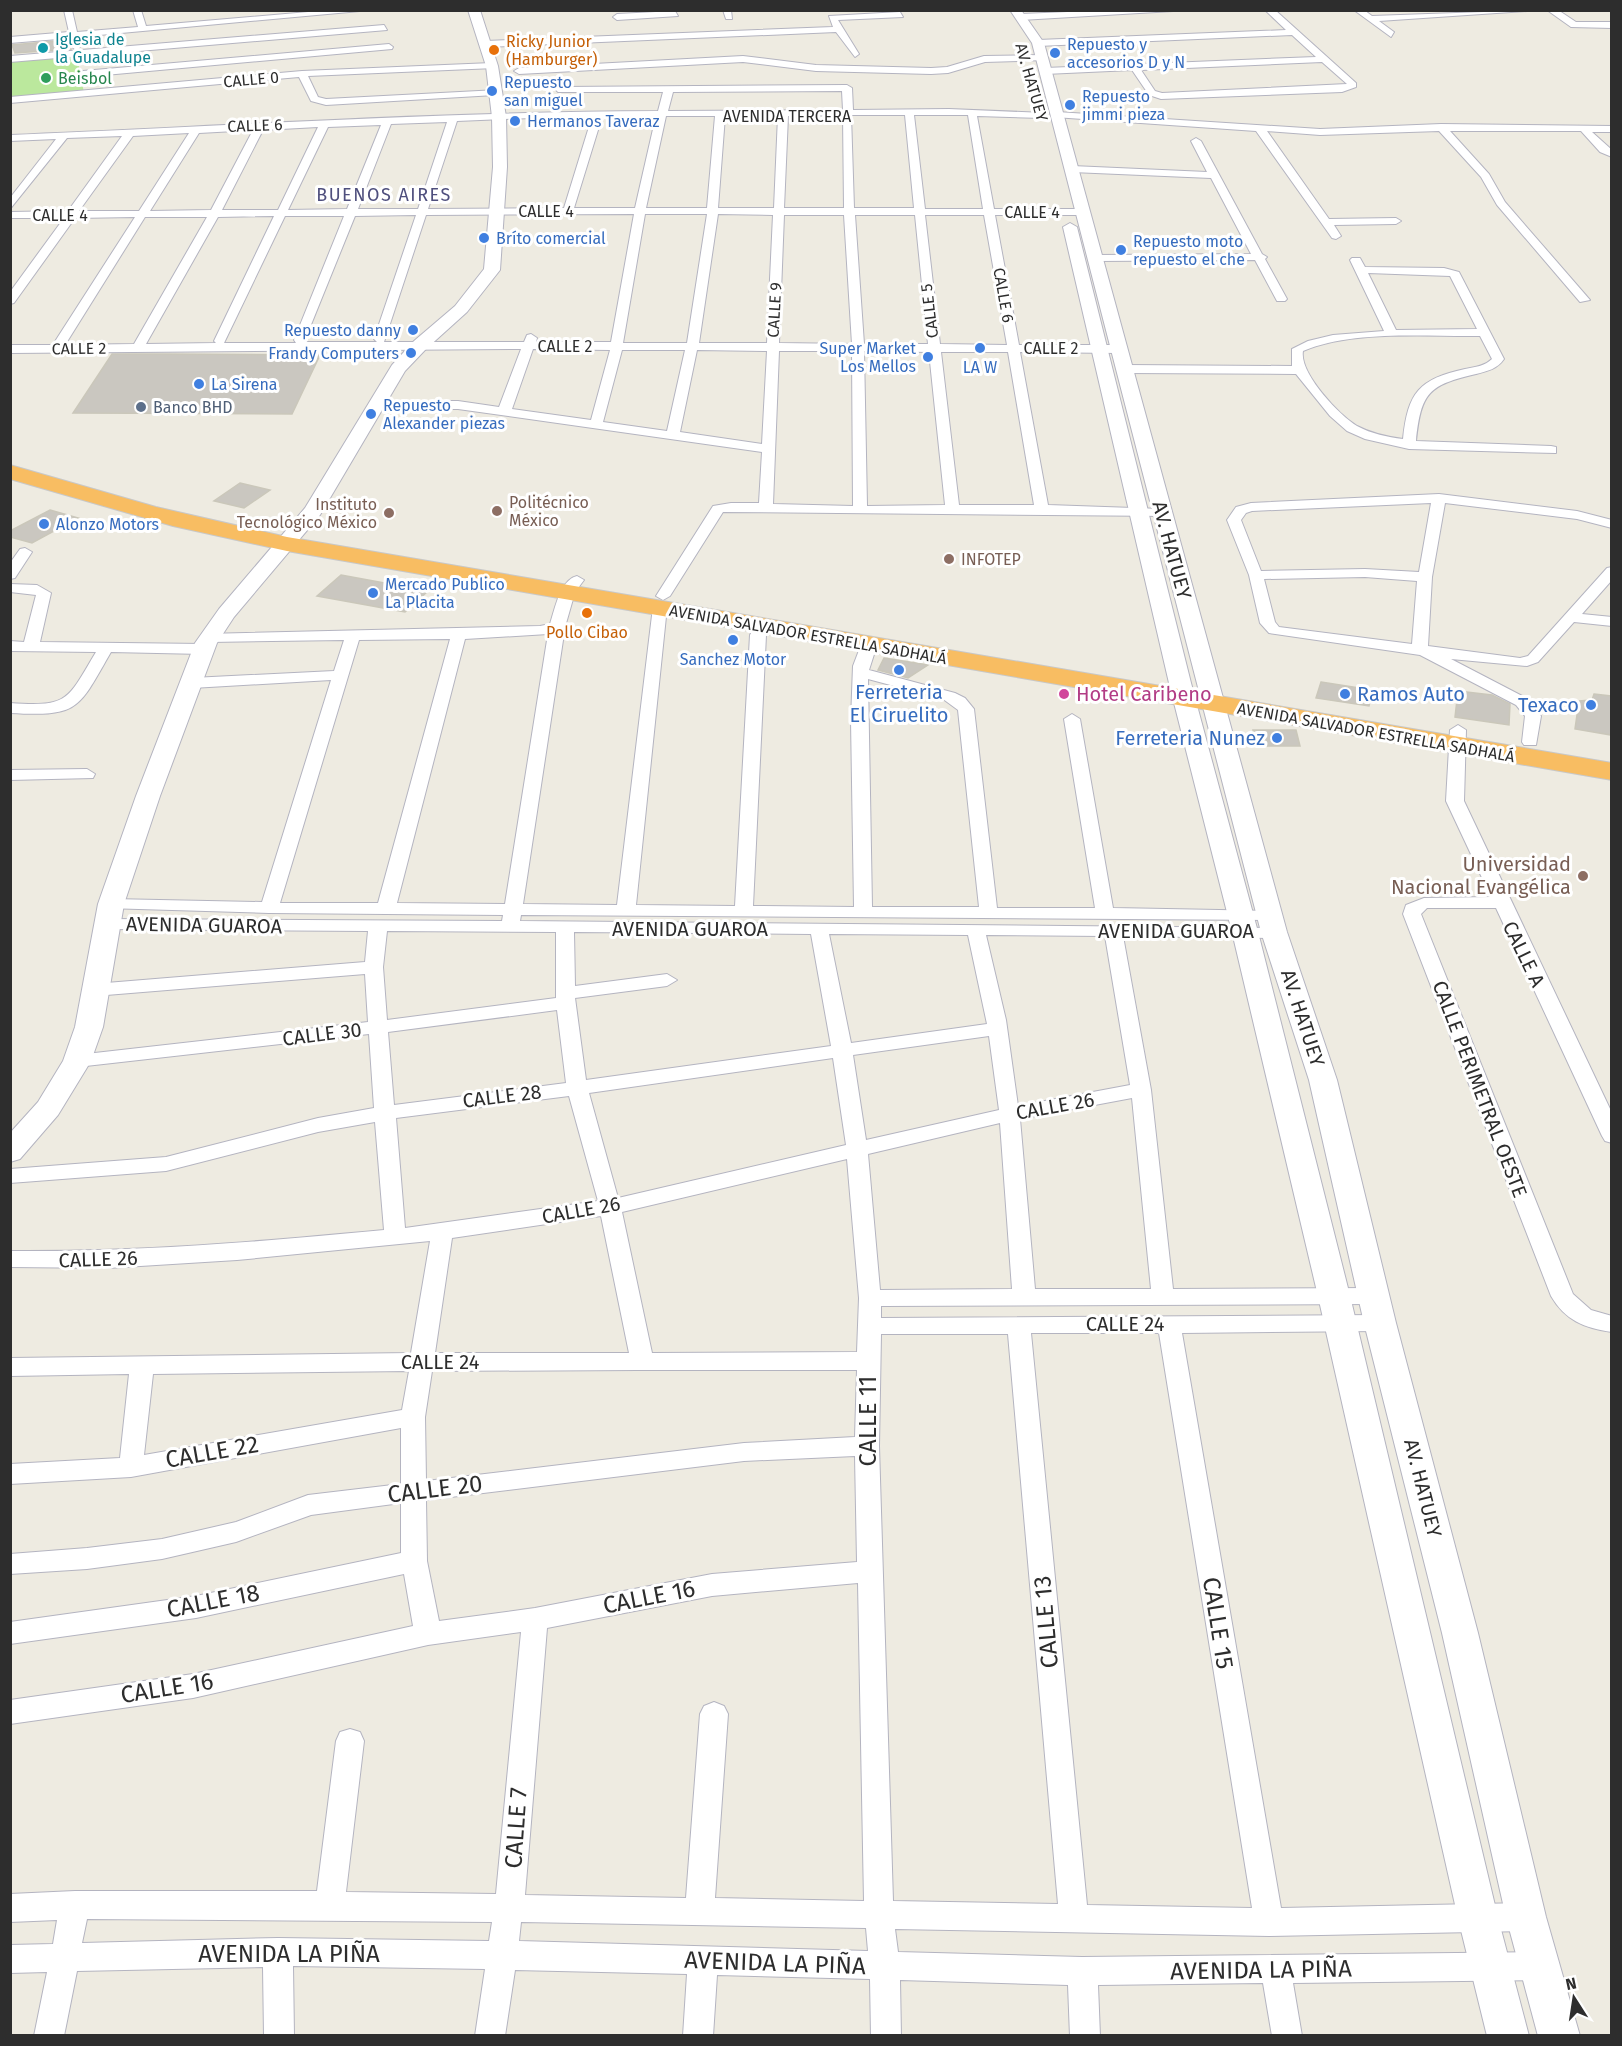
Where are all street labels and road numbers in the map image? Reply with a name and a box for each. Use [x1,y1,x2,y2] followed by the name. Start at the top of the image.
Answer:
[1011,41,1052,124] street label: AV. HATUEY
[222,68,280,91] street label: CALLE 0
[723,107,852,126] street label: AVENIDA TERCERA
[227,115,283,136] street label: CALLE 6
[518,202,574,221] street label: CALLE 4
[1004,203,1060,222] street label: CALLE 4
[32,206,88,225] street label: CALLE 4
[989,266,1018,324] street label: CALLE 6
[764,282,785,338] street label: CALLE 9
[917,283,942,339] street label: CALLE 5
[538,337,592,356] street label: CALLE 2
[51,339,107,358] street label: CALLE 2
[1024,339,1078,358] street label: CALLE 2
[1147,498,1197,602] street label: AV. HATUEY
[668,600,949,668] street label: AVENIDA SALVADOR ESTRELLA SADHALÁ
[1236,698,1517,766] street label: AVENIDA SALVADOR ESTRELLA SADHALÁ
[126,912,283,938] street label: AVENIDA GUAROA
[612,917,769,941] street label: AVENIDA GUAROA
[1498,917,1550,991] street label: CALLE A
[1098,919,1255,943] street label: AVENIDA GUAROA
[1276,966,1330,1070] street label: AV. HATUEY
[1428,977,1532,1201] street label: CALLE PERIMETRAL OESTE
[281,1017,363,1051] street label: CALLE 30
[461,1079,543,1113] street label: CALLE 28
[1014,1087,1096,1125] street label: CALLE 26
[540,1191,622,1229] street label: CALLE 26
[58,1246,138,1272] street label: CALLE 26
[1086,1312,1165,1336] street label: CALLE 24
[401,1350,480,1374] street label: CALLE 24
[854,1376,882,1466] street label: CALLE 11
[163,1430,261,1474] street label: CALLE 22
[1399,1436,1447,1540] street label: AV. HATUEY
[386,1469,484,1509] street label: CALLE 20
[600,1574,698,1620] street label: CALLE 16
[1028,1575,1064,1669] street label: CALLE 13
[1197,1575,1239,1671] street label: CALLE 15
[164,1578,262,1624] street label: CALLE 18
[119,1667,215,1709] street label: CALLE 16
[499,1787,533,1869] street label: CALLE 7
[198,1940,380,1968] street label: AVENIDA LA PIÑA
[684,1946,866,1980] street label: AVENIDA LA PIÑA
[1170,1954,1352,1986] street label: AVENIDA LA PIÑA

